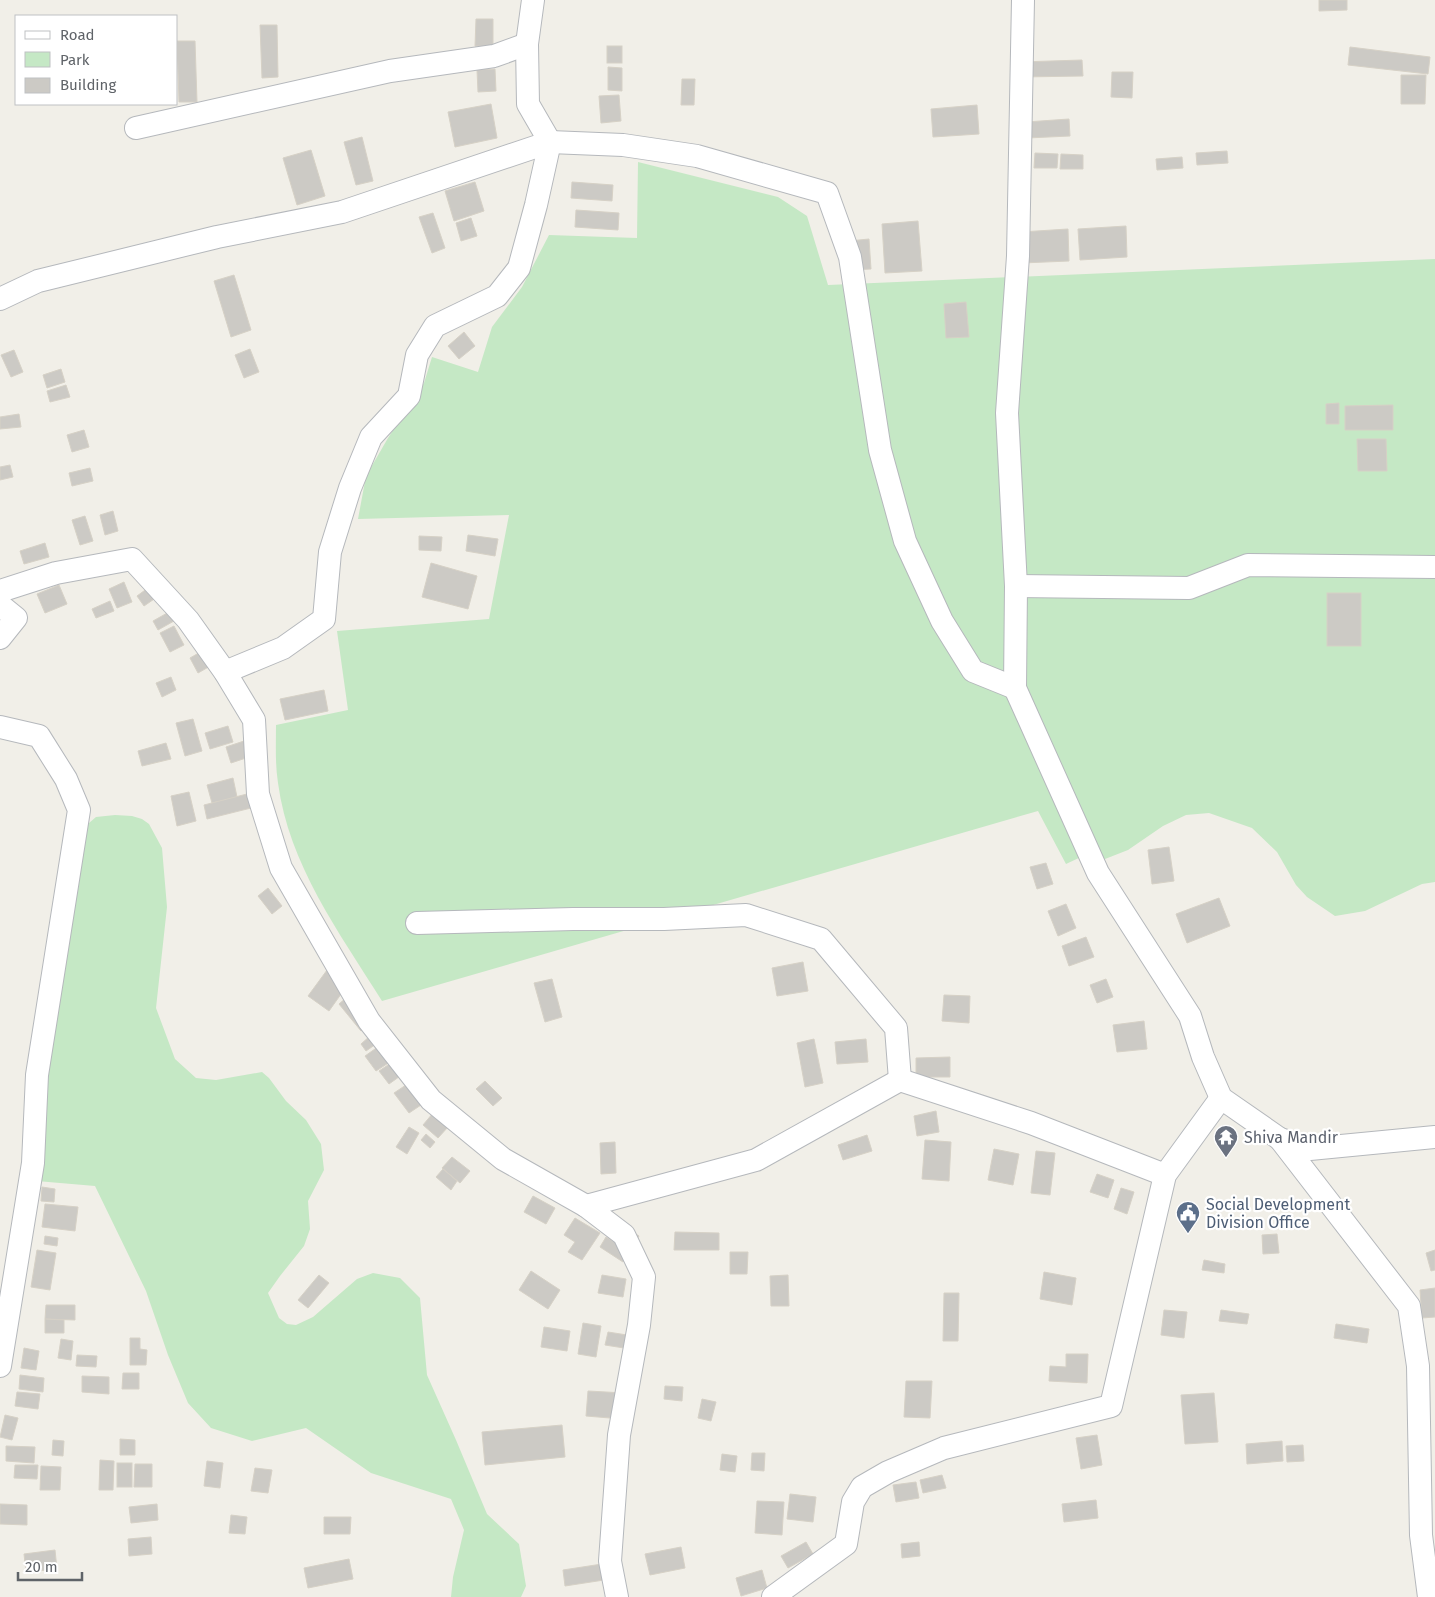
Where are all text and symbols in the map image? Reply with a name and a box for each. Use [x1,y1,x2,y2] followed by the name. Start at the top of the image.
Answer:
[15,15,178,105] legend
[60,26,95,44] text: Road
[60,51,90,69] text: Park
[60,76,116,94] text: Building
[1213,1124,1239,1158] temple icon: Shiva Mandir
[1244,1128,1339,1147] place label: Shiva Mandir
[1206,1195,1350,1232] place label: Social Development Division Office
[1175,1200,1201,1234] public building icon: Social Development Division Office
[18,1550,81,1582] scale bar
[25,1558,58,1576] text: 20 m

